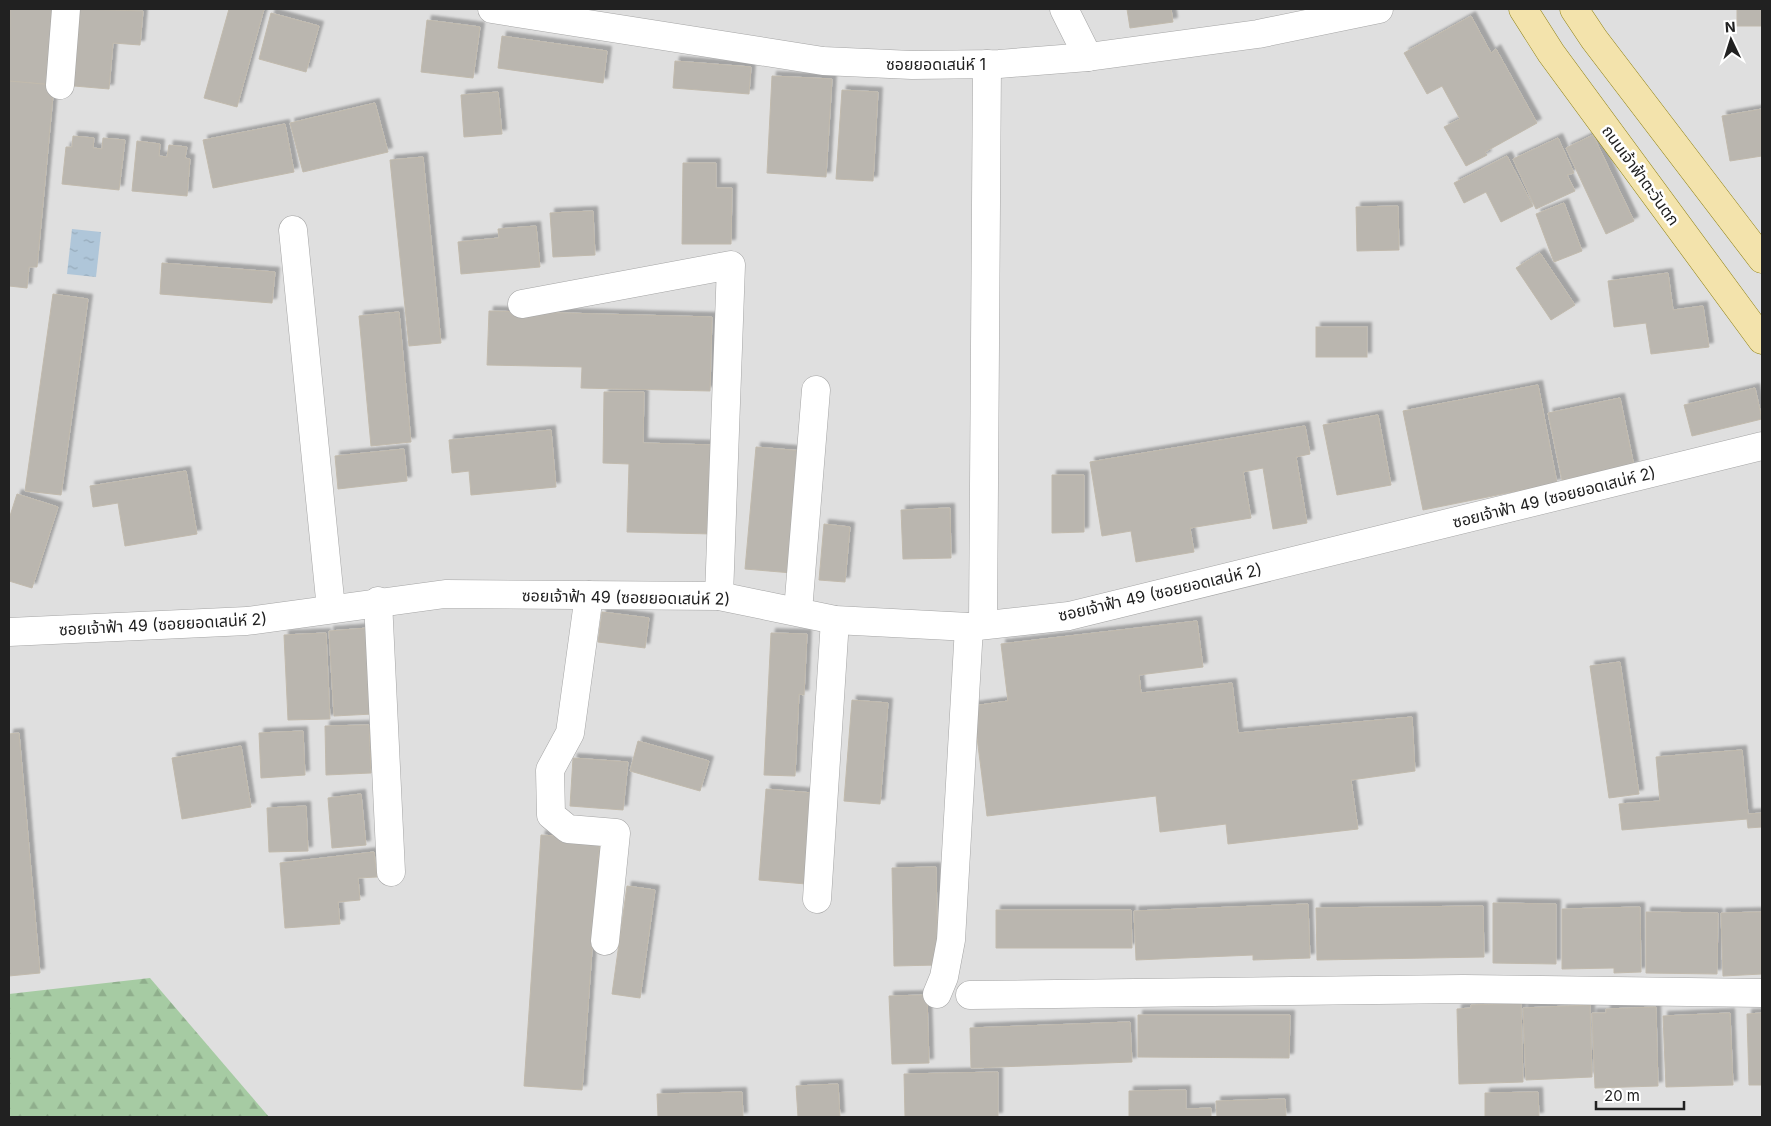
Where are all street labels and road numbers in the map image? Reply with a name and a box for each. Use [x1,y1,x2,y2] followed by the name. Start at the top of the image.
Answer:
[886,54,986,74] street label: ซอยยอดเสน่ห์ 1
[1598,121,1684,229] street label: ถนนเจ้าฟ้าตะวันตก
[1450,462,1658,532] street label: ซอยเจ้าฟ้า 49 (ซอยยอดเสน่ห์ 2)
[1056,559,1264,625] street label: ซอยเจ้าฟ้า 49 (ซอยยอดเสน่ห์ 2)
[522,585,730,609] street label: ซอยเจ้าฟ้า 49 (ซอยยอดเสน่ห์ 2)
[58,609,268,639] street label: ซอยเจ้าฟ้า 49 (ซอยยอดเสน่ห์ 2)

